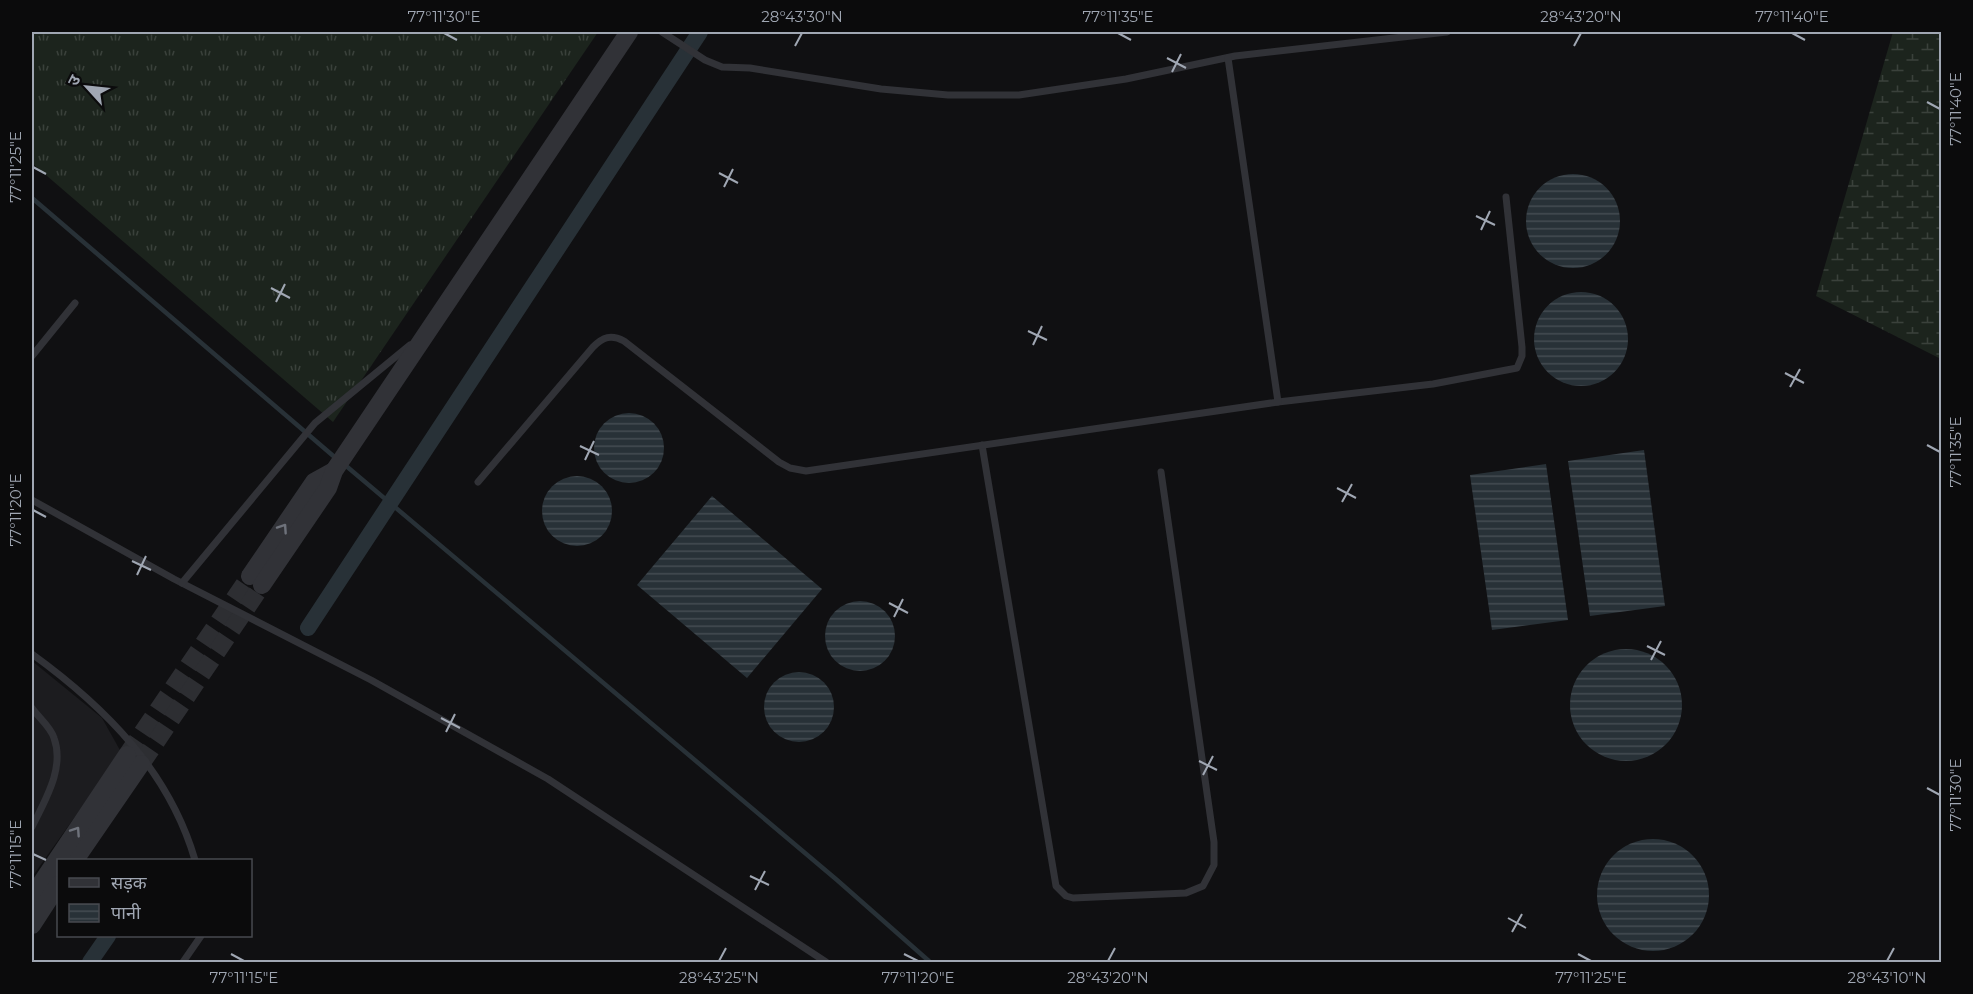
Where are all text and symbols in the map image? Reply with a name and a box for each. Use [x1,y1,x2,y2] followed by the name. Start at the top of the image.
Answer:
[408,7,480,26] text: 77°11'30"E
[761,7,843,26] text: 28°43'30"N
[1082,7,1154,26] text: 77°11'35"E
[1540,7,1622,26] text: 28°43'20"N
[1755,7,1829,26] text: 77°11'40"E
[57,57,117,117] north arrow
[63,71,85,89] text: उ
[1946,72,1965,146] text: 77°11'40"E
[6,131,25,203] text: 77°11'25"E
[1946,416,1965,488] text: 77°11'35"E
[6,473,25,547] text: 77°11'20"E
[276,523,287,534] one-way arrow
[1946,759,1965,831] text: 77°11'30"E
[6,820,25,888] text: 77°11'15"E
[69,827,80,838] one-way arrow
[57,859,252,937] legend
[111,872,148,894] text: सड़क
[111,902,141,924] text: पानी
[210,968,278,987] text: 77°11'15"E
[679,968,759,987] text: 28°43'25"N
[881,968,955,987] text: 77°11'20"E
[1067,968,1149,987] text: 28°43'20"N
[1555,968,1627,987] text: 77°11'25"E
[1848,968,1926,987] text: 28°43'10"N

